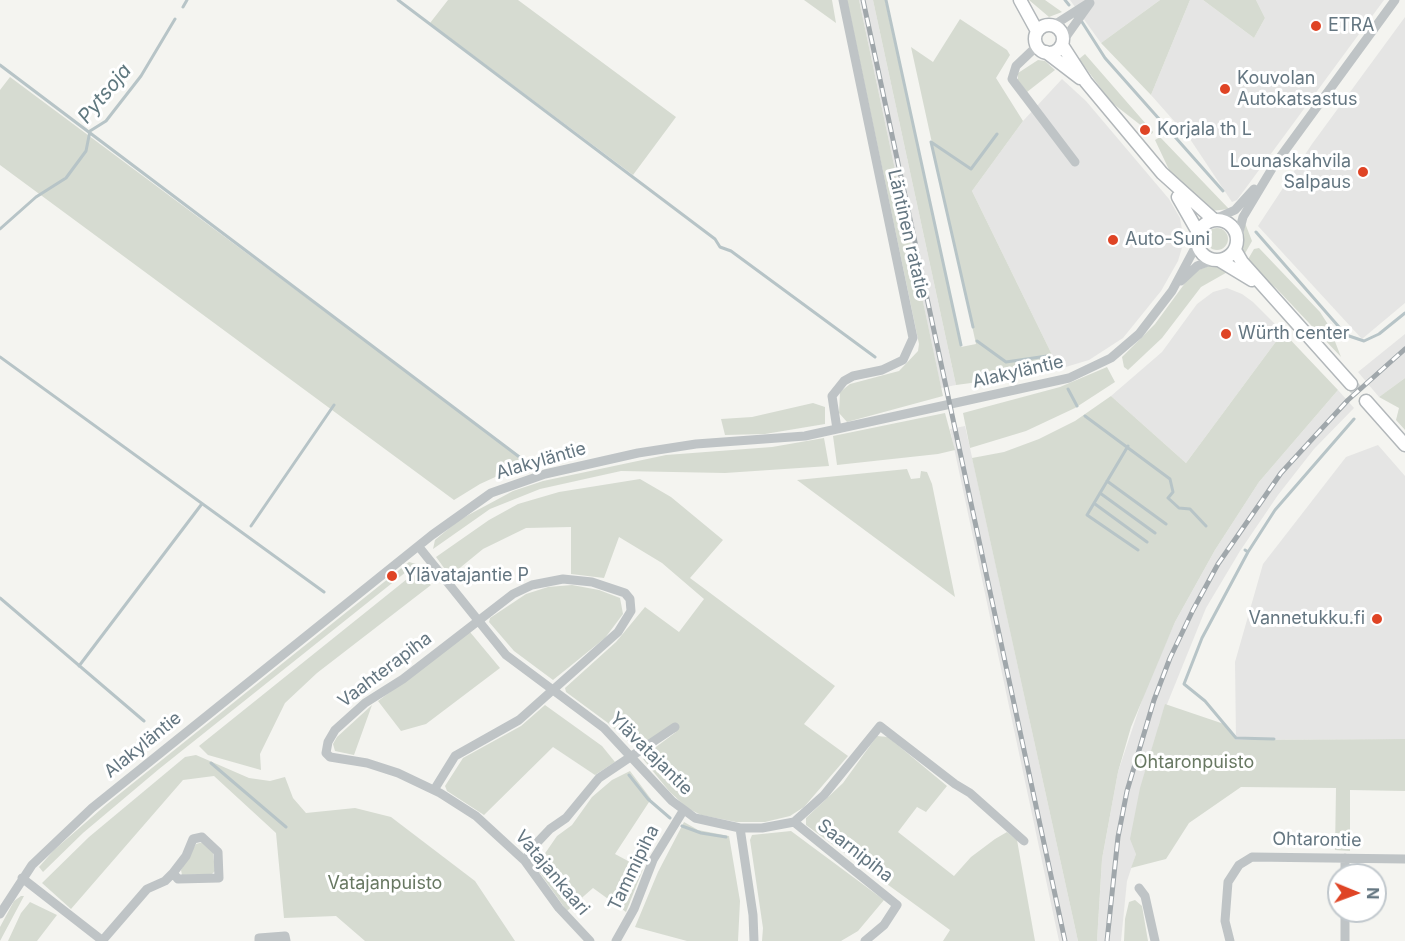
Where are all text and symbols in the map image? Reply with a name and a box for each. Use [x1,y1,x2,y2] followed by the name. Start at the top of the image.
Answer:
[1328,15,1374,37] place label: ETRA
[1309,19,1323,33] marker: ETRA
[73,59,137,129] water label: Pytsoja
[1237,68,1357,110] place label: Kouvolan Autokatsastus
[1218,82,1232,96] marker: Kouvolan Autokatsastus
[1157,119,1252,141] place label: Korjala th L
[1138,123,1152,137] marker: Korjala th L
[1230,151,1351,194] place label: Lounaskahvila Salpaus
[1356,165,1370,179] marker: Lounaskahvila Salpaus
[883,167,933,301] street label: Läntinen ratatie
[1125,229,1210,251] place label: Auto-Suni
[1106,233,1120,247] marker: Auto-Suni
[1238,323,1349,345] place label: Würth center
[1219,327,1233,341] marker: Würth center
[970,351,1066,393] street label: Alakyläntie
[493,438,589,484] street label: Alakyläntie
[404,565,529,587] place label: Ylävatajantie P
[385,569,399,583] marker: Ylävatajantie P
[1248,608,1365,630] place label: Vannetukku.fi
[1370,612,1384,626] marker: Vannetukku.fi
[334,628,436,712] street label: Vaahterapiha
[100,707,186,783] street label: Alakyläntie
[605,708,697,800] street label: Ylävatajantie
[1134,752,1254,774] park label: Ohtaronpuisto
[813,815,897,887] street label: Saarnipiha
[604,822,664,914] street label: Tammipiha
[510,826,594,920] street label: Vatajankaari
[1272,828,1362,852] street label: Ohtarontie
[1327,863,1387,923] north arrow
[328,873,442,895] park label: Vatajanpuisto
[1363,887,1383,900] text: N

